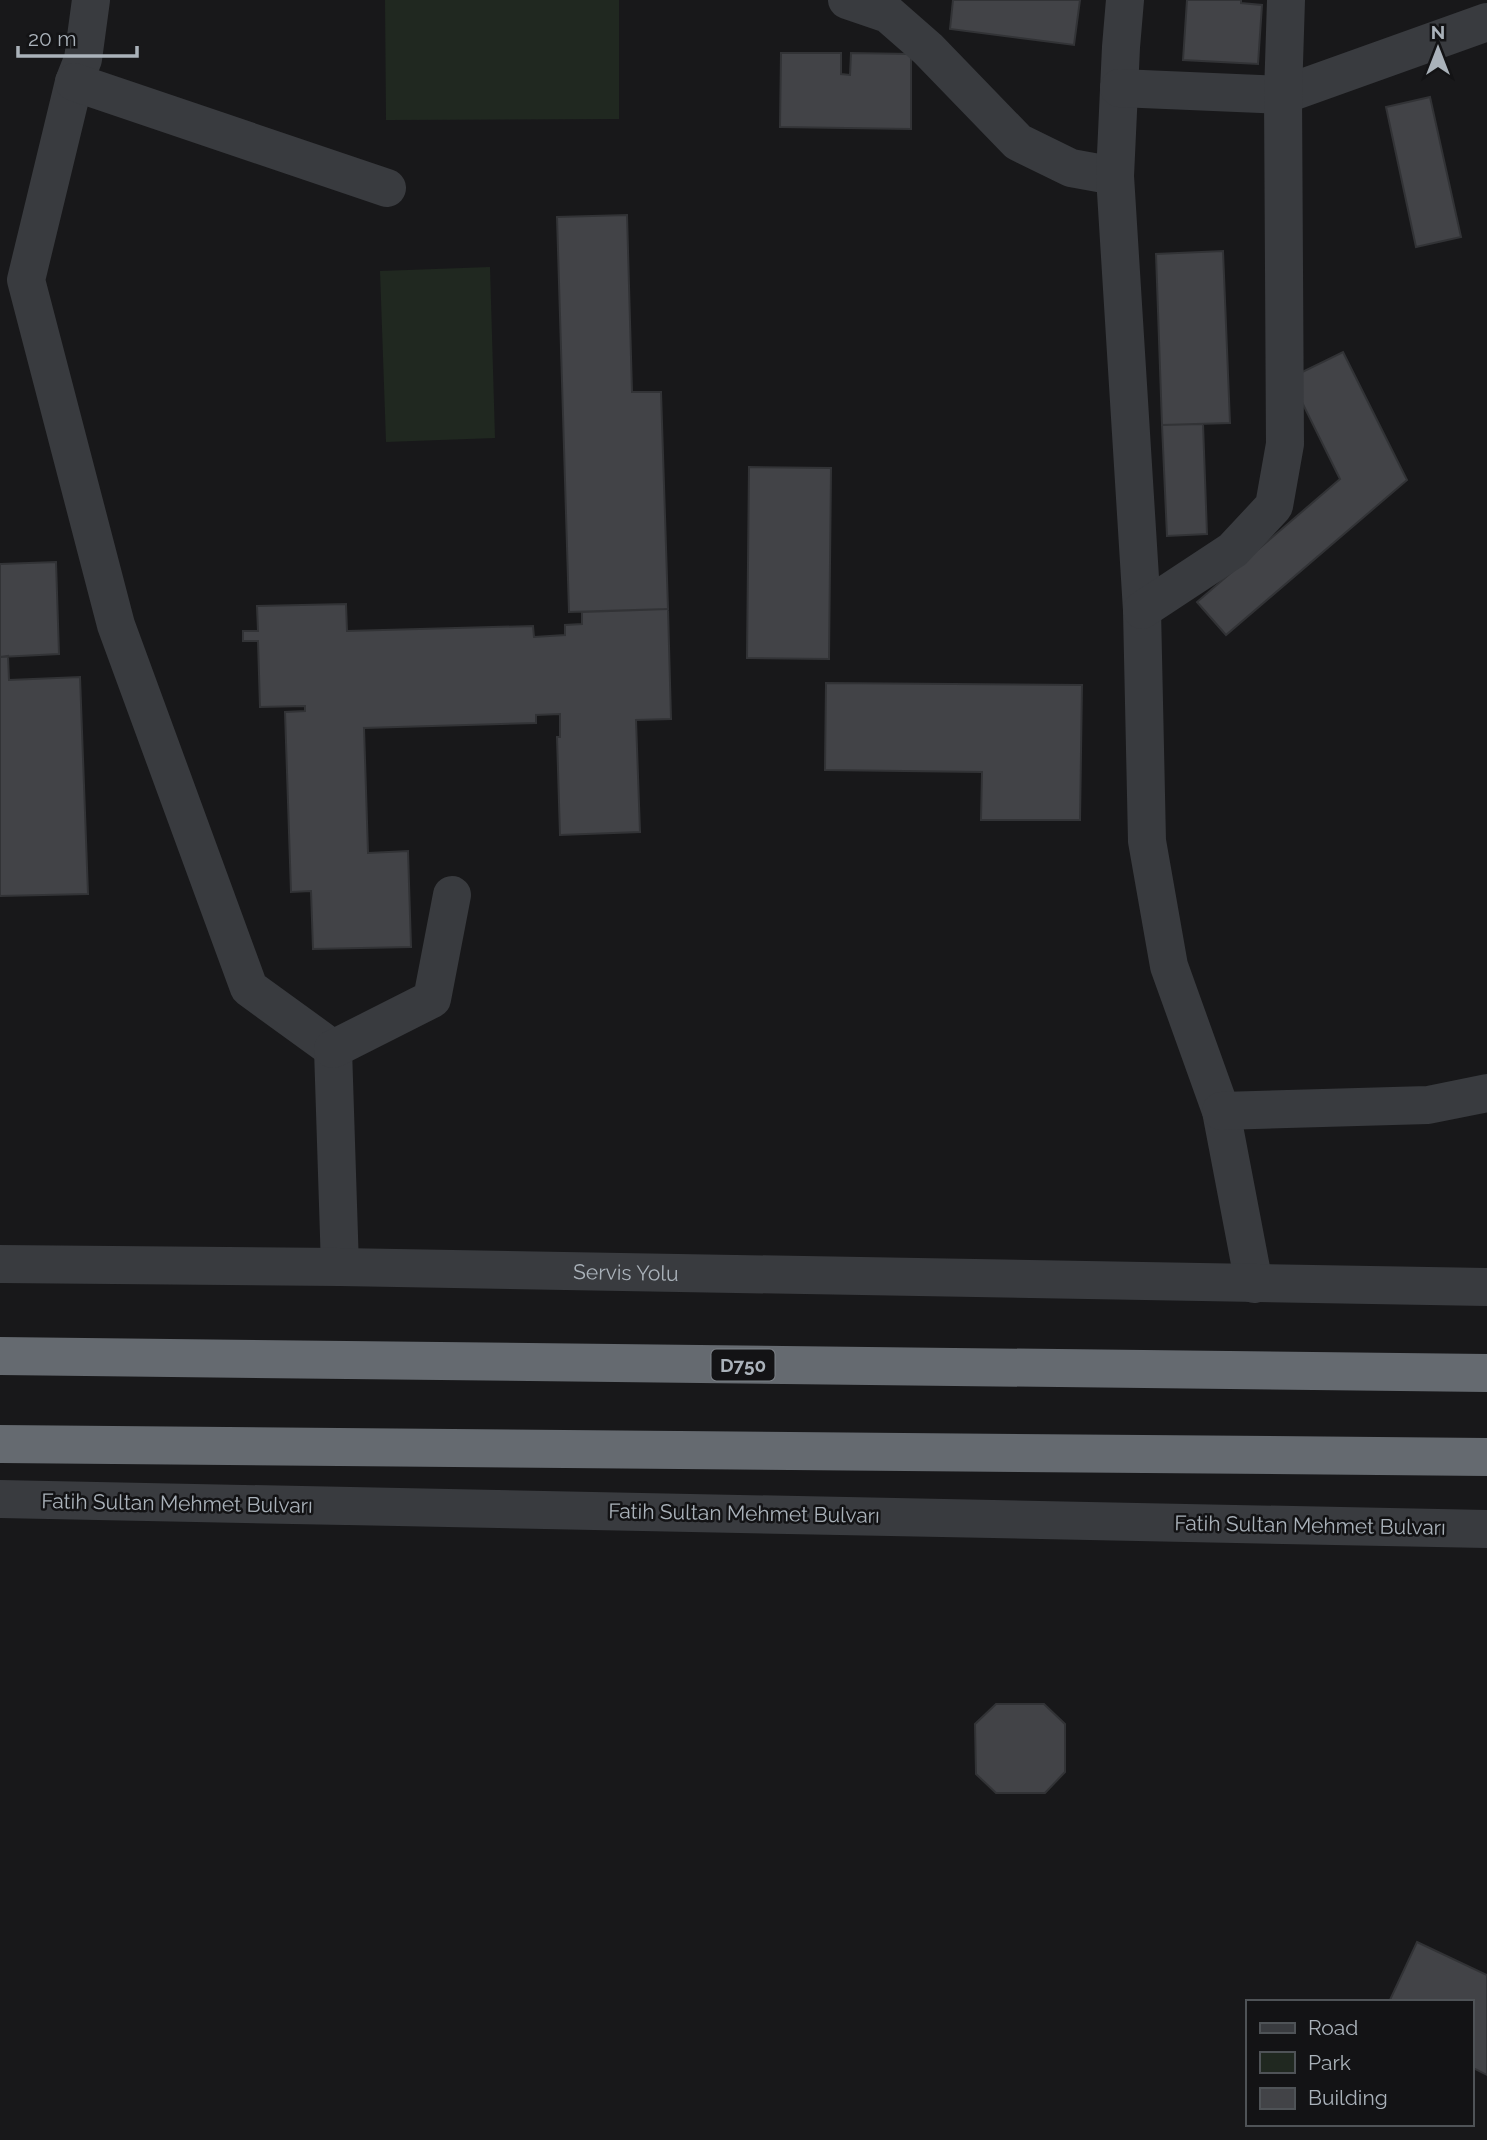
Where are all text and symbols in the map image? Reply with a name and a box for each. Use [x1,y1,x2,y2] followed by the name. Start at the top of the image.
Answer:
[18,14,136,58] scale bar
[1403,14,1473,84] north arrow
[1431,21,1445,43] text: N
[28,26,76,51] text: 20 m
[573,1259,679,1285] street label: Servis Yolu
[712,1350,774,1380] road number: D750
[41,1488,313,1518] street label: Fatih Sultan Mehmet Bulvarı
[608,1498,880,1528] street label: Fatih Sultan Mehmet Bulvarı
[1174,1510,1446,1540] street label: Fatih Sultan Mehmet Bulvarı
[1246,2000,1473,2126] legend
[1308,2015,1358,2040] text: Road
[1308,2050,1351,2075] text: Park
[1308,2085,1388,2110] text: Building

